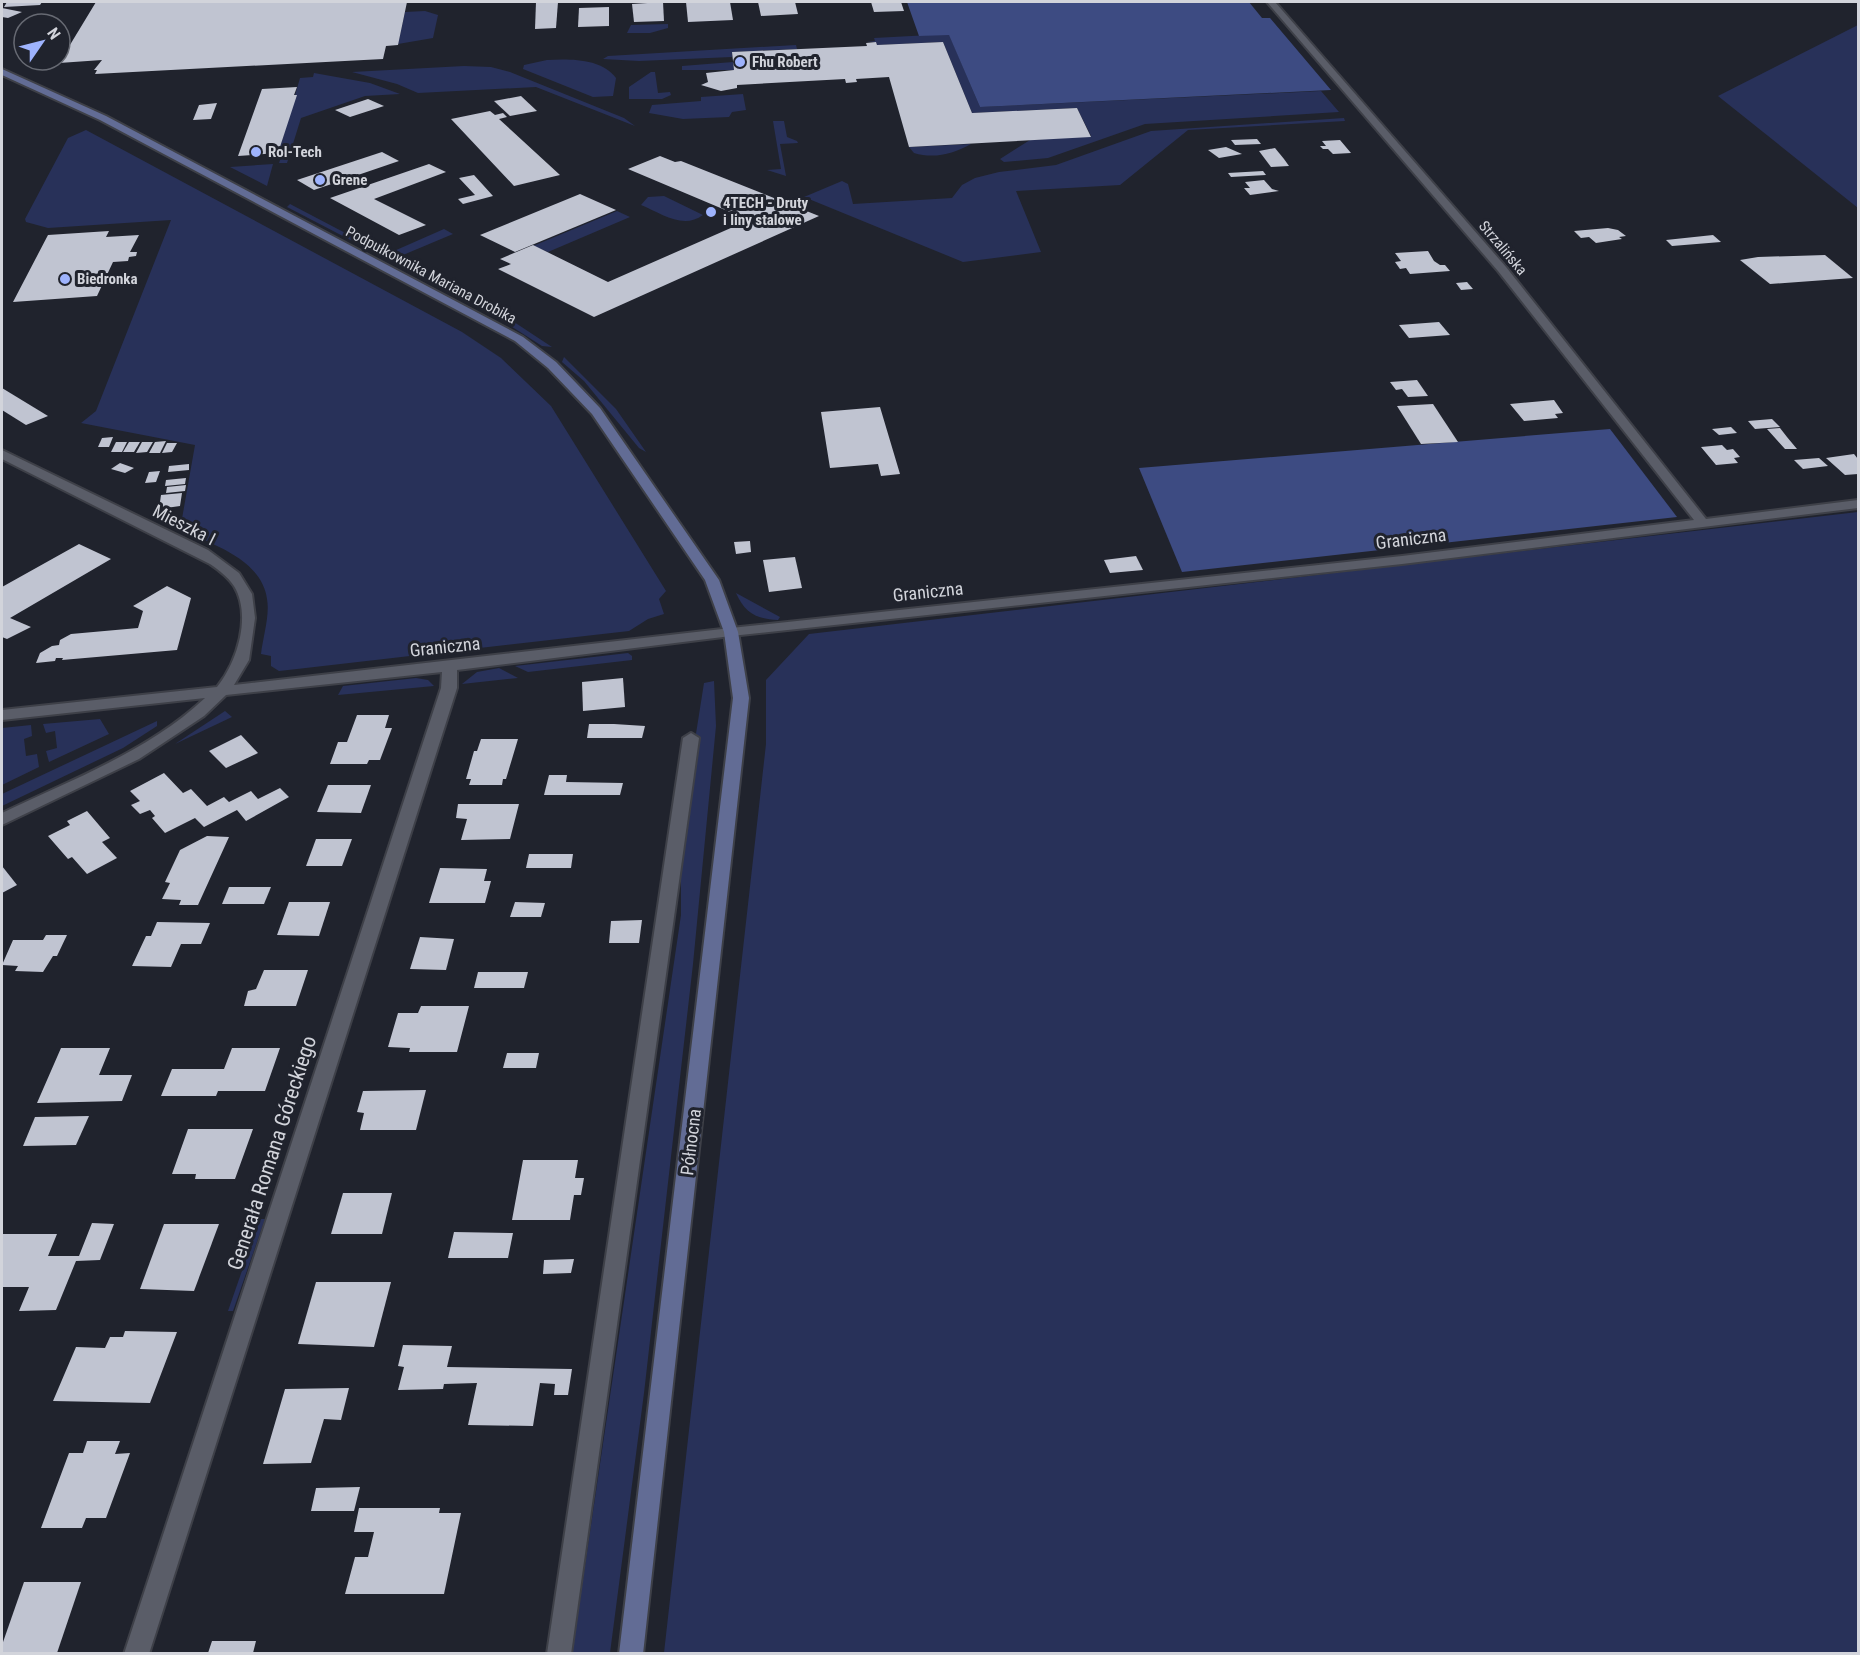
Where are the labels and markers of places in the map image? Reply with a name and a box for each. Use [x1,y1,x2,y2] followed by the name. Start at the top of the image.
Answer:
[752,53,818,71] place label: Fhu Robert
[733,55,747,69] marker: Fhu Robert
[268,143,322,161] place label: Rol-Tech
[249,145,263,159] marker: Rol-Tech
[332,171,367,189] place label: Grene
[313,173,327,187] marker: Grene
[723,194,809,229] place label: 4TECH - Druty i liny stalowe
[704,205,718,219] marker: 4TECH - Druty i liny stalowe
[77,270,138,288] place label: Biedronka
[58,272,72,286] marker: Biedronka

